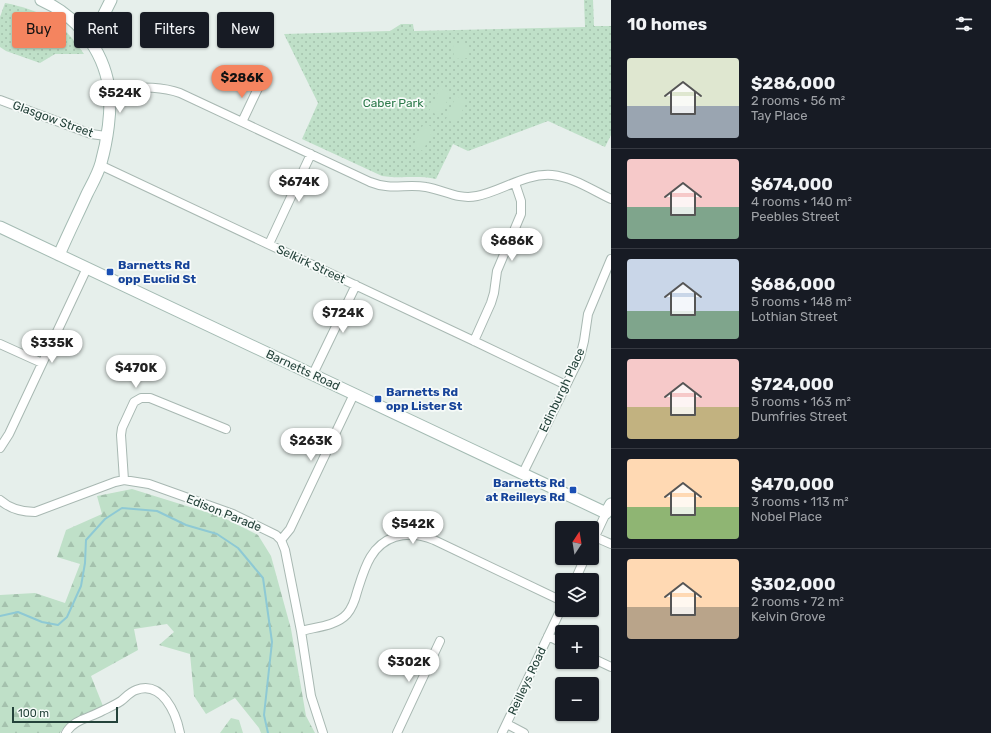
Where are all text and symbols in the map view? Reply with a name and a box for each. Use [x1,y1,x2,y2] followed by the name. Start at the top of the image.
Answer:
[12,12,66,48] chip: Buy
[74,12,132,48] chip: Rent
[140,12,209,48] chip: Filters
[217,12,274,48] chip: New
[953,13,975,35] icon: filters
[627,14,707,34] text: 10 homes
[214,65,270,99] pin: $286K
[220,70,264,85] text: $286K
[751,73,835,93] text: $286,000
[659,74,707,122] icon: home
[92,80,148,114] pin: $524K
[99,85,141,100] text: $524K
[751,93,845,108] text: 2 rooms · 56 m²
[363,96,424,110] park label: Caber Park
[11,98,95,140] street label: Glasgow Street
[751,108,808,123] text: Tay Place
[271,169,327,203] pin: $674K
[278,174,320,189] text: $674K
[751,174,833,194] text: $674,000
[659,175,707,223] icon: home
[751,194,852,209] text: 4 rooms · 140 m²
[751,209,839,224] text: Peebles Street
[484,228,540,262] pin: $686K
[490,233,534,248] text: $686K
[274,242,348,286] street label: Selkirk Street
[118,258,196,286] place label: Barnetts Rd opp Euclid St
[105,267,115,277] marker: Barnetts Rd opp Euclid St
[751,274,835,294] text: $686,000
[659,275,707,323] icon: home
[751,294,852,309] text: 5 rooms · 148 m²
[315,300,371,334] pin: $724K
[322,305,364,320] text: $724K
[751,309,838,324] text: Lothian Street
[24,330,80,364] pin: $335K
[31,335,73,350] text: $335K
[536,345,588,434] street label: Edinburgh Place
[264,347,342,393] street label: Barnetts Road
[108,355,164,389] pin: $470K
[115,360,157,375] text: $470K
[751,374,834,394] text: $724,000
[659,375,707,423] icon: home
[386,385,463,413] place label: Barnetts Rd opp Lister St
[373,394,383,404] marker: Barnetts Rd opp Lister St
[751,394,851,409] text: 5 rooms · 163 m²
[751,409,847,424] text: Dumfries Street
[283,428,339,462] pin: $263K
[290,433,332,448] text: $263K
[751,474,834,494] text: $470,000
[659,475,707,523] icon: home
[485,476,565,504] place label: Barnetts Rd at Reilleys Rd
[568,485,578,495] marker: Barnetts Rd at Reilleys Rd
[184,492,264,535] street label: Edison Parade
[751,494,849,509] text: 3 rooms · 113 m²
[751,509,822,524] text: Nobel Place
[385,511,441,545] pin: $542K
[391,516,435,531] text: $542K
[555,521,599,565] north arrow
[555,521,599,721] map controls
[555,573,599,617] button: layers
[751,574,835,594] text: $302,000
[659,575,707,623] icon: home
[751,594,844,609] text: 2 rooms · 72 m²
[751,609,825,624] text: Kelvin Grove
[555,625,599,669] button: +
[505,645,549,717] street label: Reilleys Road
[381,649,437,683] pin: $302K
[387,654,431,669] text: $302K
[555,677,599,721] button: −
[12,705,118,724] scale bar
[18,707,49,720] text: 100 m

